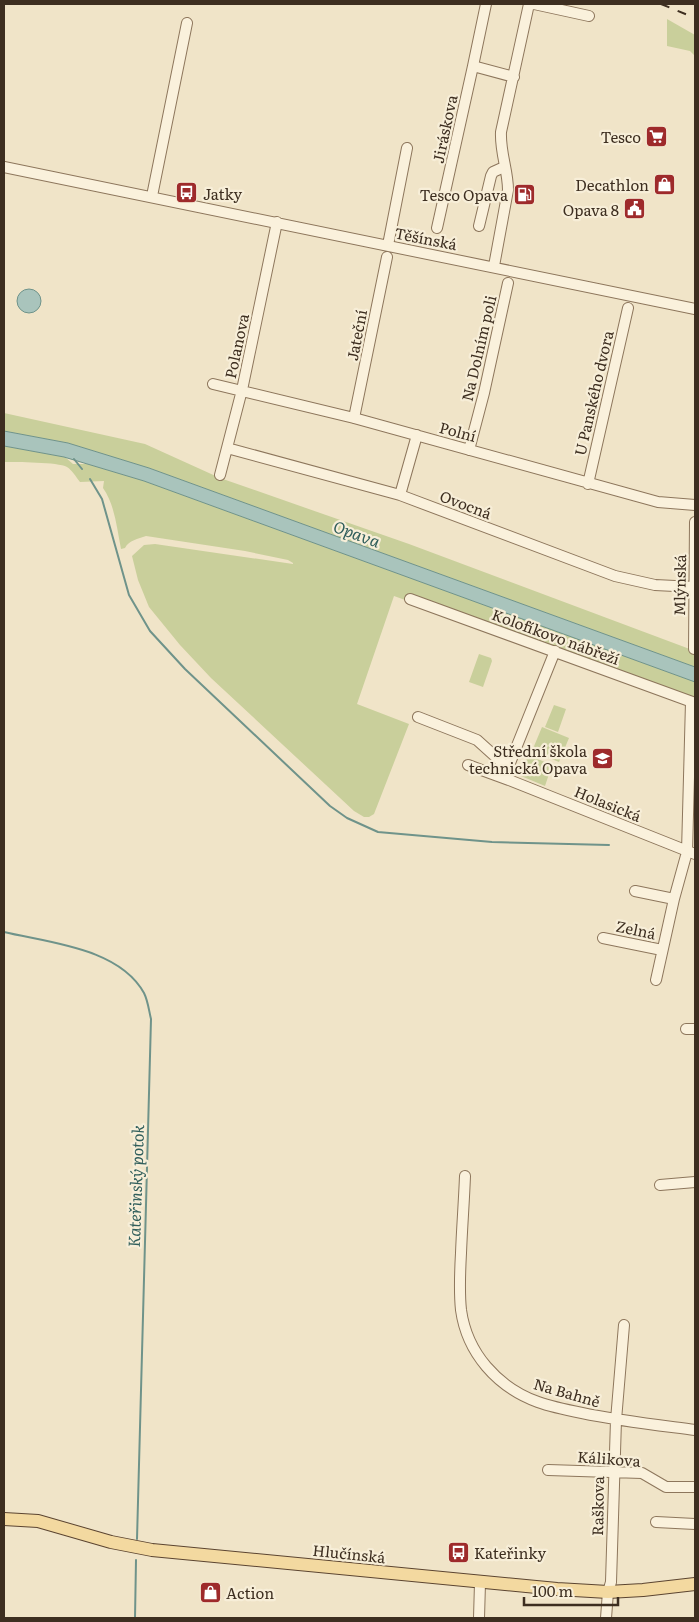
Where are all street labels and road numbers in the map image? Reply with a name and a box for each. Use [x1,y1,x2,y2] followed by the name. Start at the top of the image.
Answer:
[426,92,463,165] street label: Jiráskova
[393,221,460,255] street label: Těšínská
[455,293,501,403] street label: Na Dolním poli
[340,307,372,363] street label: Jateční
[218,311,254,381] street label: Polanova
[567,327,619,458] street label: U Panského dvora
[437,415,479,447] street label: Polní
[437,484,496,525] street label: Ovocná
[667,553,691,616] street label: Mlýnská
[489,602,623,670] street label: Kolofíkovo nábřeží
[571,779,646,827] street label: Holasická
[614,914,659,945] street label: Zelná
[531,1372,603,1413] street label: Na Bahně
[577,1444,642,1472] street label: Kálikova
[585,1475,609,1536] street label: Raškova
[311,1538,387,1568] street label: Hlučínská

